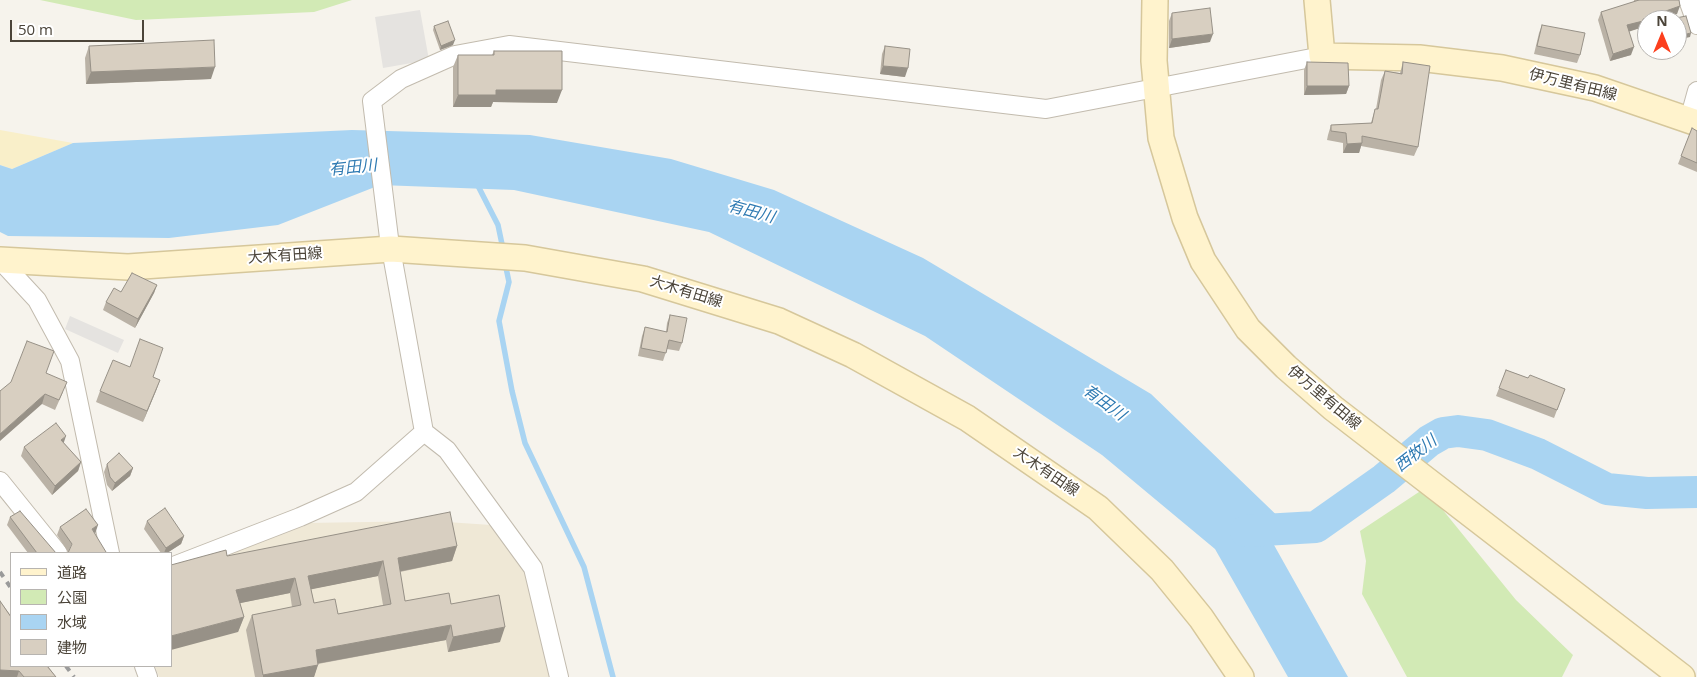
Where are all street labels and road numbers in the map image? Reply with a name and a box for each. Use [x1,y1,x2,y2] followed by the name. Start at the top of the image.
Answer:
[1527,65,1619,105] street label: 伊万里有田線
[247,244,323,268] street label: 大木有田線
[648,272,724,312] street label: 大木有田線
[1284,362,1364,434] street label: 伊万里有田線
[1010,444,1082,500] street label: 大木有田線

